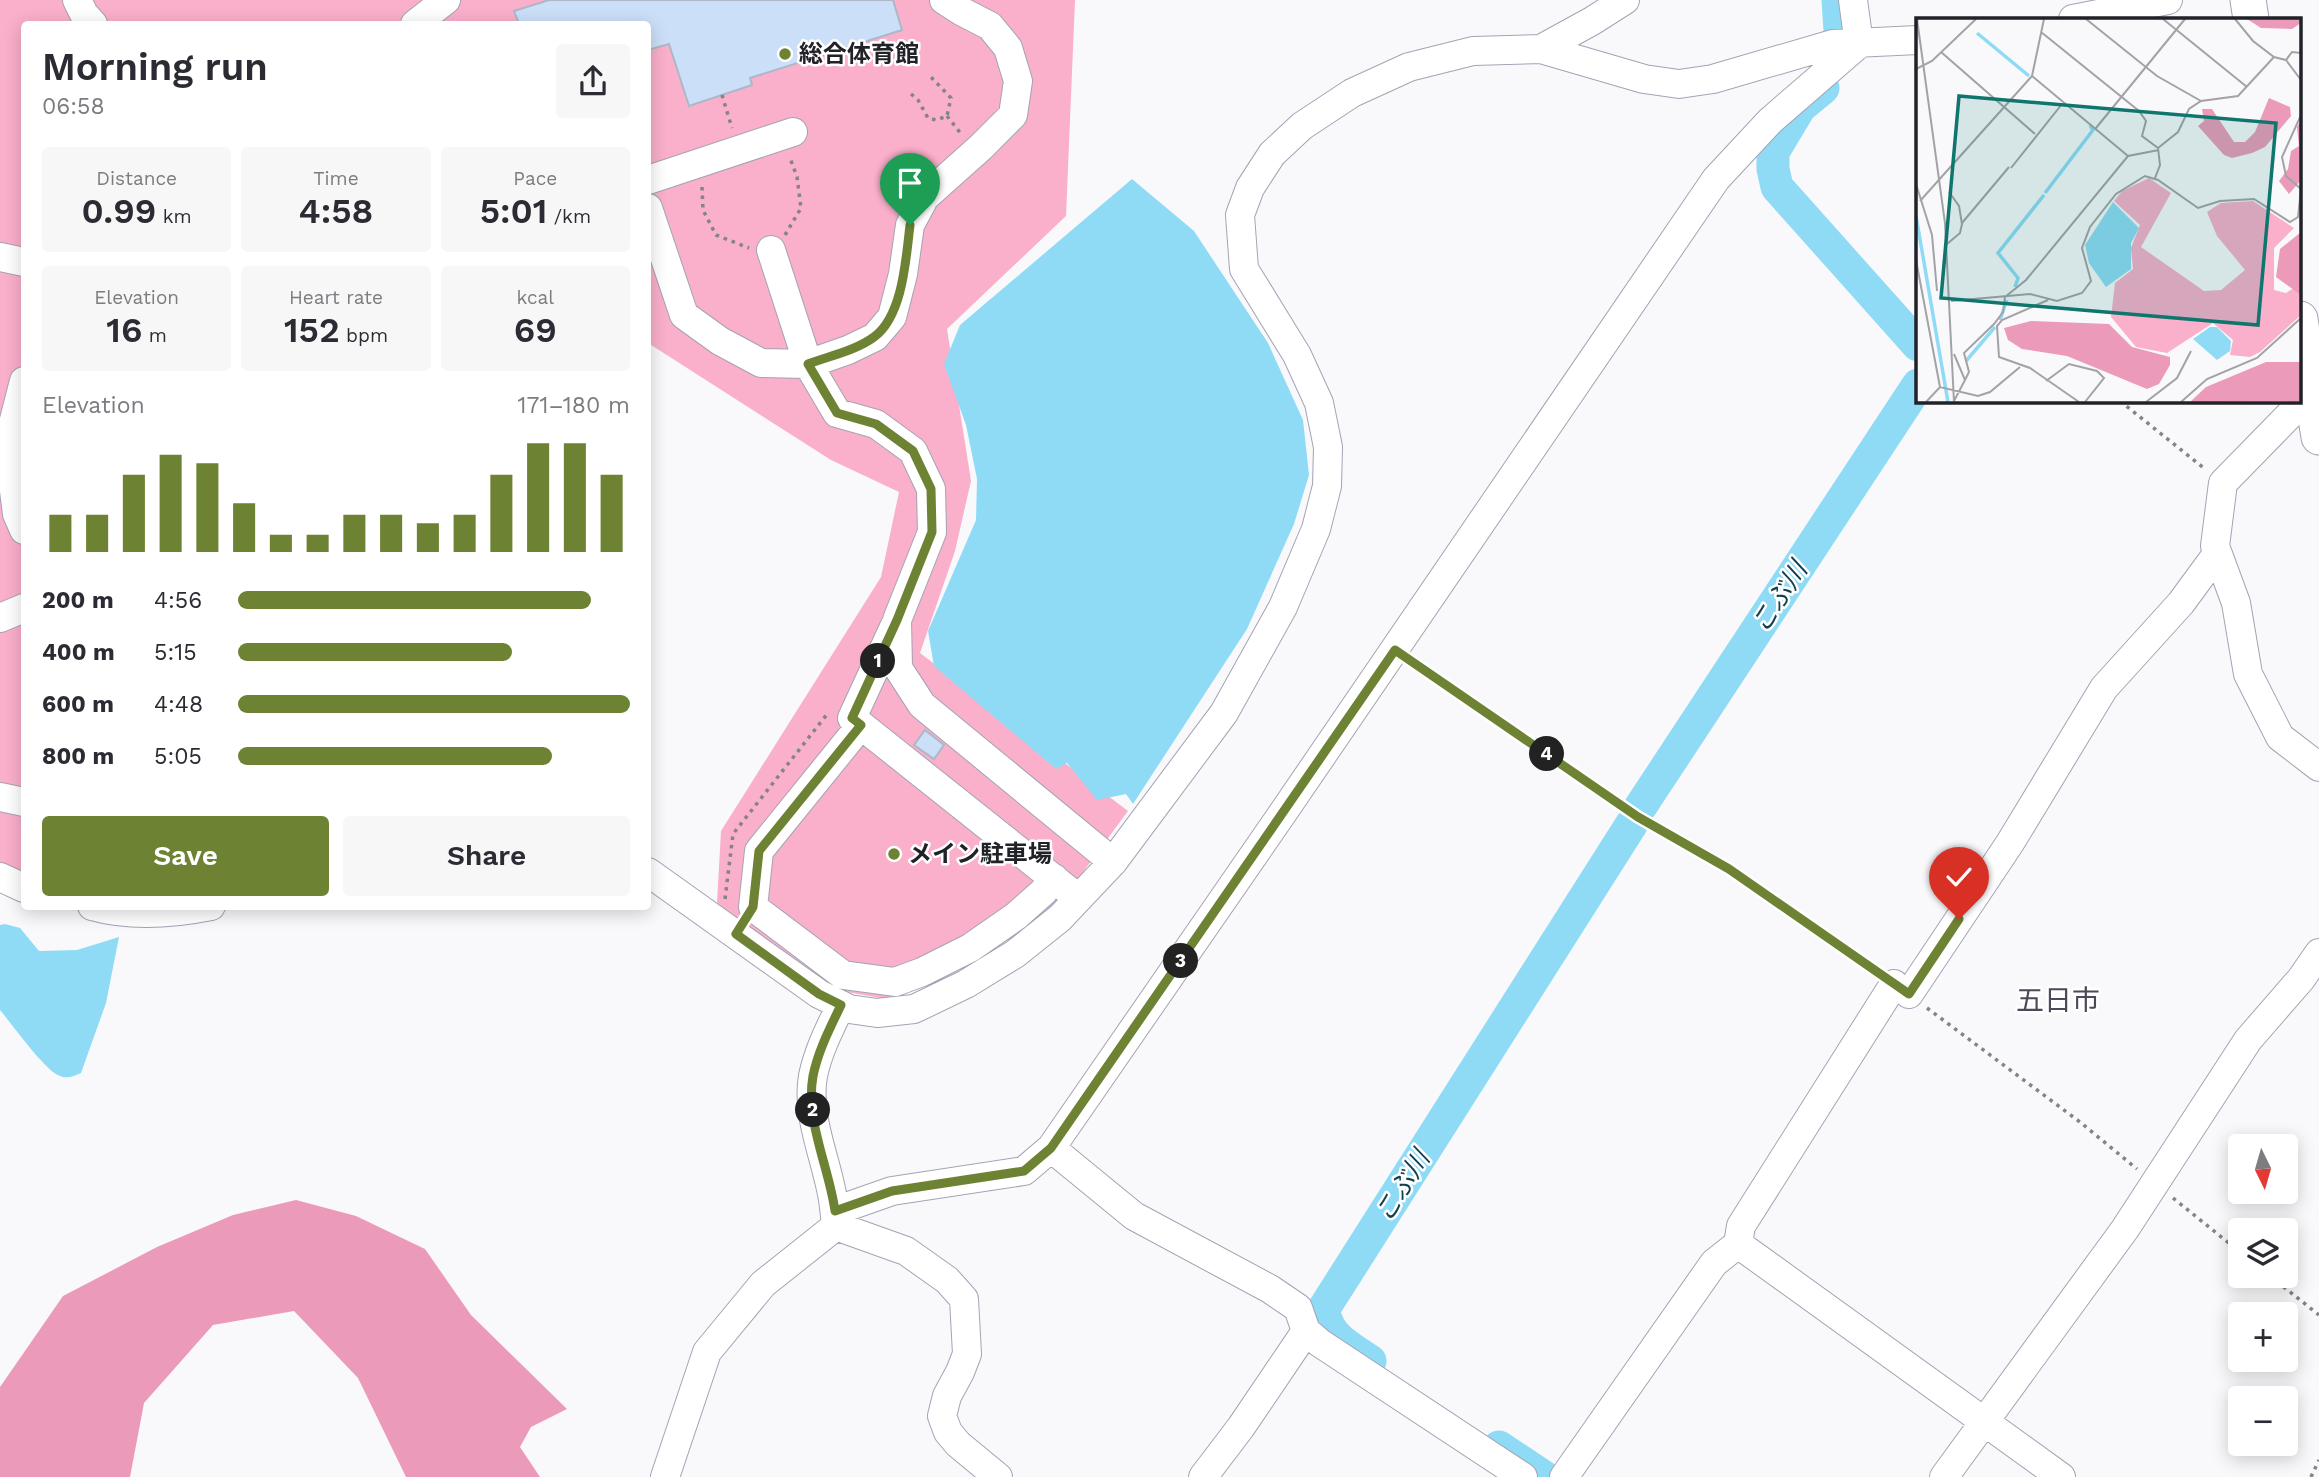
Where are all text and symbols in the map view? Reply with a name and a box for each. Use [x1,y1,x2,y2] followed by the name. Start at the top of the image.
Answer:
[1916,18,2302,402] inset map
[799,40,919,68] place label: 総合体育館
[556,44,630,118] button: share
[42,45,268,89] text: Morning run
[777,46,793,62] marker: 総合体育館
[42,93,105,120] text: 06:58
[880,153,940,225] pin
[891,164,929,202] icon: arrive
[96,167,177,190] text: Distance
[313,167,359,190] text: Time
[513,167,557,190] text: Pace
[82,190,156,232] text: 0.99
[299,190,373,232] text: 4:58
[480,190,547,232] text: 5:01
[156,205,192,228] text: km
[547,205,591,228] text: /km
[94,286,179,309] text: Elevation
[289,286,383,309] text: Heart rate
[517,286,554,309] text: kcal
[106,309,142,351] text: 16
[284,309,340,351] text: 152
[514,309,557,351] text: 69
[142,324,167,347] text: m
[340,324,388,347] text: bpm
[42,392,145,419] text: Elevation
[518,392,630,419] text: 171–180 m
[1745,554,1814,638] water label: こぶ川
[42,587,114,614] text: 200 m
[154,587,202,614] text: 4:56
[42,639,115,666] text: 400 m
[154,639,197,666] text: 5:15
[860,644,896,678] pin: 1
[873,649,882,672] text: 1
[42,691,114,718] text: 600 m
[154,691,203,718] text: 4:48
[1530,736,1564,772] pin: 4
[1540,742,1553,765] text: 4
[42,743,114,770] text: 800 m
[154,743,202,770] text: 5:05
[42,816,329,896] button: Save
[343,816,630,896] button: Share
[908,840,1052,868] place label: メイン駐車場
[886,846,902,862] marker: メイン駐車場
[1929,847,1989,919] pin
[1940,858,1978,896] icon: check
[1164,944,1198,978] pin: 3
[1175,949,1186,972] text: 3
[2016,984,2100,1017] district label: 五日市
[796,1092,830,1128] pin: 2
[807,1098,818,1121] text: 2
[2228,1134,2298,1204] north arrow
[2228,1134,2298,1456] map controls
[1369,1142,1437,1227] water label: こぶ川
[2228,1218,2298,1288] button: layers
[2228,1302,2298,1372] button: +
[2228,1386,2298,1456] button: −

